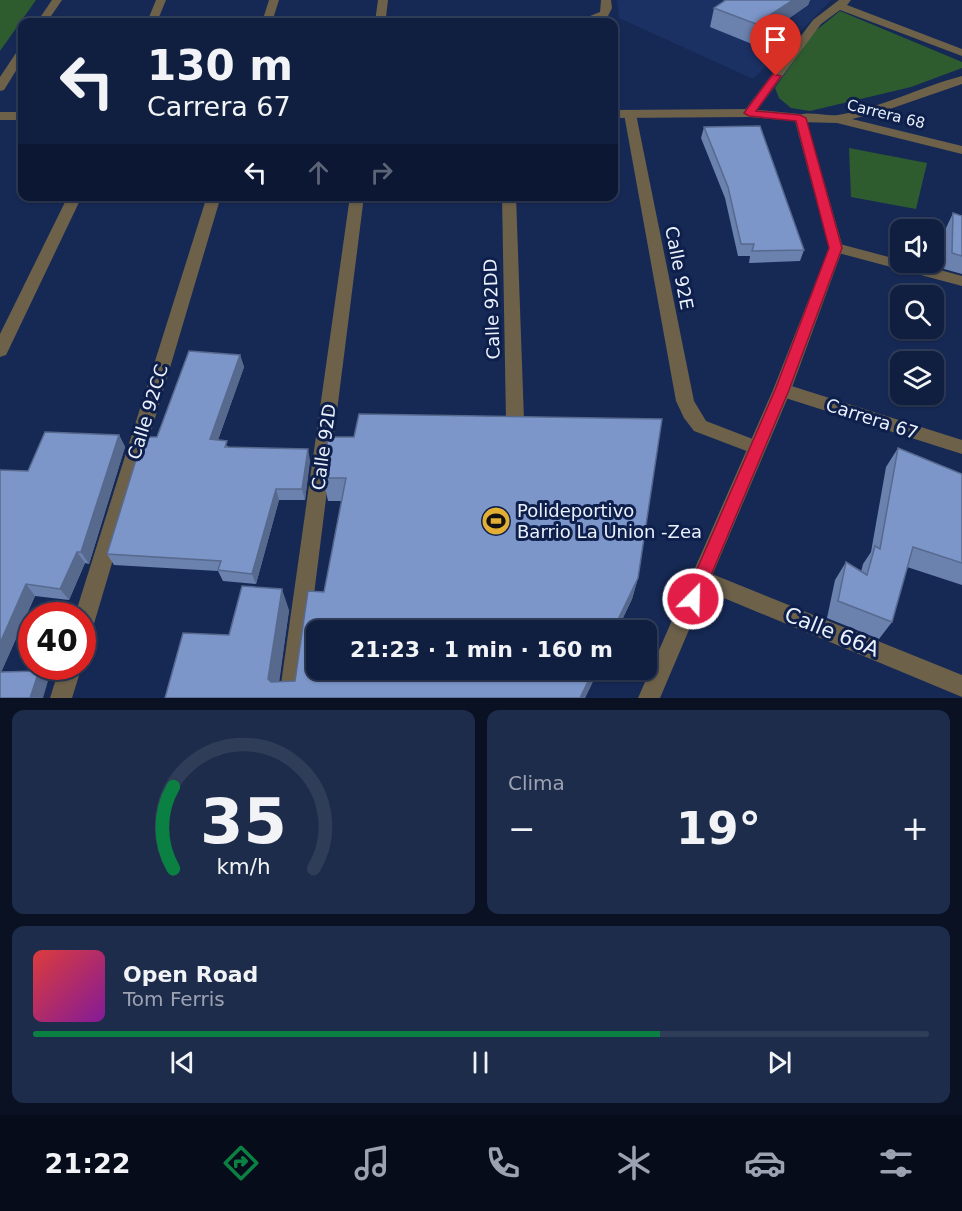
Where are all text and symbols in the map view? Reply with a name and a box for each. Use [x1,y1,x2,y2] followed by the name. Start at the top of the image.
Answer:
[750,14,801,76] pin
[759,23,792,56] icon: arrive
[147,41,293,90] text: 130 m
[48,42,126,120] icon: left
[147,91,291,122] text: Carrera 67
[845,96,927,132] street label: Carrera 68
[239,156,272,189] icon: left
[302,156,335,189] icon: ahead
[365,156,398,189] icon: right
[890,219,944,405] map controls
[890,219,944,273] button: sound
[661,224,698,311] street label: Calle 92E
[479,258,504,360] street label: Calle 92DD
[890,285,944,339] button: search
[890,351,944,405] button: layers
[123,362,172,462] street label: Calle 92CC
[823,394,921,443] street label: Carrera 67
[307,402,340,492] street label: Calle 92D
[517,500,702,542] place label: Polideportivo Barrio La Union -Zea
[480,505,512,537] sports icon: Polideportivo Barrio La Union -Zea
[661,567,725,631] position arrow
[18,602,96,680] speed limit sign: 40
[781,602,883,662] street label: Calle 66A
[350,637,613,662] text: 21:23 · 1 min · 160 m
[508,771,565,795] text: Clima
[200,785,287,858] text: 35
[676,802,761,855] text: 19°
[508,809,536,848] text: −
[901,809,929,848] text: +
[216,854,271,879] text: km/h
[123,962,258,987] text: Open Road
[123,987,225,1011] text: Tom Ferris
[166,1046,199,1079] icon: previous
[464,1046,497,1079] icon: pause
[763,1046,796,1079] icon: next
[220,1142,262,1184] icon: directions
[351,1142,393,1184] icon: music
[482,1142,524,1184] icon: phone
[613,1142,655,1184] icon: climate
[744,1142,786,1184] icon: car
[875,1142,917,1184] icon: filters
[45,1148,131,1179] text: 21:22

